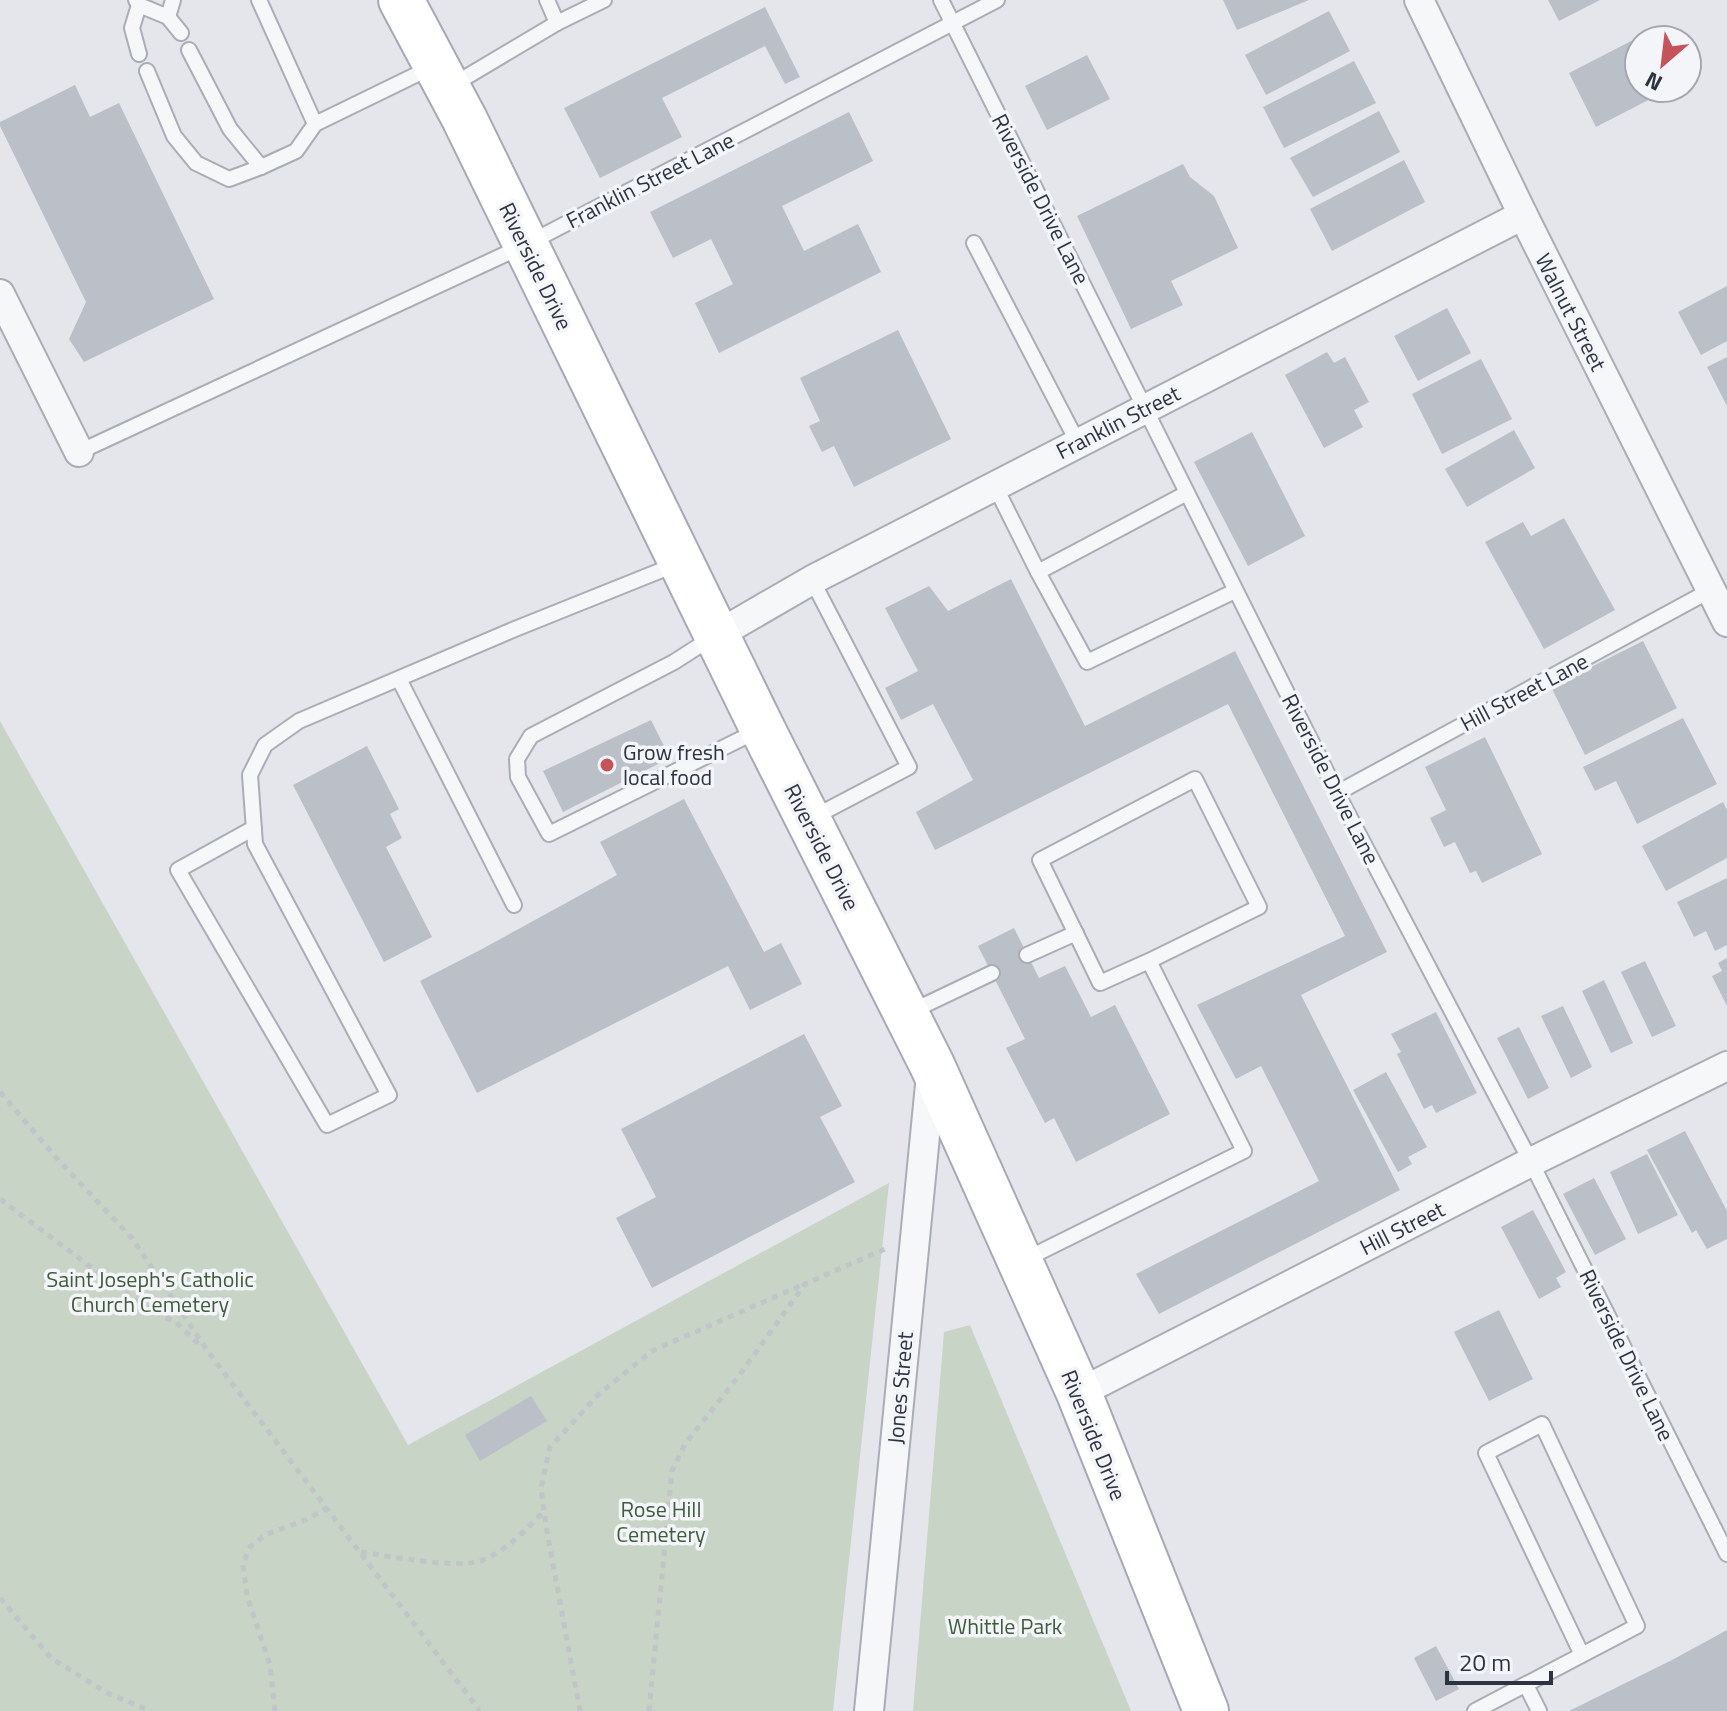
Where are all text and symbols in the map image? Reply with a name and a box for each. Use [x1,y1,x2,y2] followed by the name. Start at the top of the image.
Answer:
[1623,24,1703,104] north arrow
[1639,63,1668,100] text: N
[983,108,1099,290] street label: Riverside Drive Lane
[560,123,740,237] street label: Franklin Street Lane
[490,196,582,336] street label: Riverside Drive
[1527,247,1615,377] street label: Walnut Street
[1050,376,1186,468] street label: Franklin Street
[1454,644,1594,740] street label: Hill Street Lane
[1273,688,1389,870] street label: Riverside Drive Lane
[623,735,725,794] place label: Grow fresh local food
[598,756,616,774] marker: Grow fresh local food
[775,778,869,916] street label: Riverside Drive
[1354,1192,1451,1264] street label: Hill Street
[46,1262,254,1321] park label: Saint Joseph's Catholic Church Cemetery
[1571,1263,1683,1447] street label: Riverside Drive Lane
[878,1330,922,1446] street label: Jones Street
[1052,1365,1136,1505] street label: Riverside Drive
[616,1492,706,1551] park label: Rose Hill Cemetery
[948,1609,1063,1643] park label: Whittle Park
[1447,1635,1551,1685] scale bar
[1459,1644,1511,1680] text: 20 m

